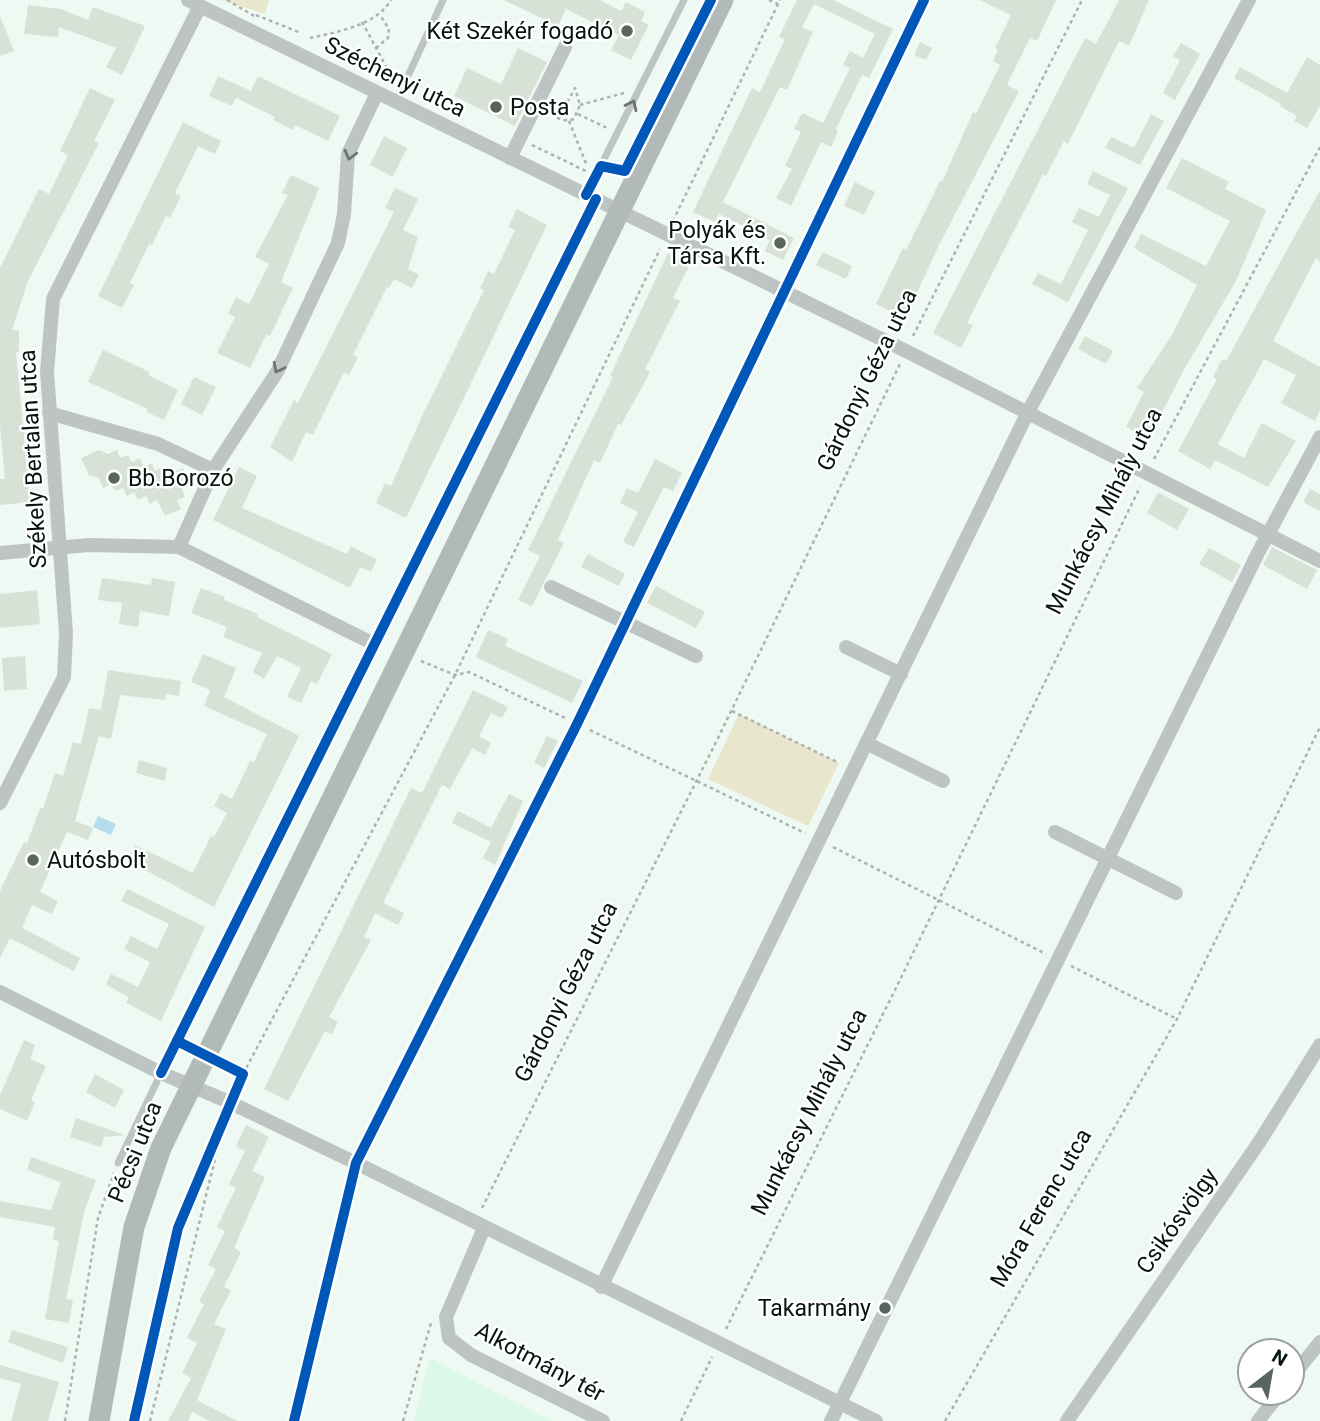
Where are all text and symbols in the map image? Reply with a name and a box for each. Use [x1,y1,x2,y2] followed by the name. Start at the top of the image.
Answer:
[427,18,613,45] place label: Két Szekér fogadó
[619,23,635,39] marker: Két Szekér fogadó
[320,31,470,123] street label: Széchenyi utca
[510,94,569,121] place label: Posta
[488,99,504,115] marker: Posta
[624,100,638,112] one-way arrow
[343,149,358,161] one-way arrow
[667,217,766,270] place label: Polyák és Társa Kft.
[772,235,788,251] marker: Polyák és Társa Kft.
[811,285,923,475] street label: Gárdonyi Géza utca
[14,349,52,569] street label: Székely Bertalan utca
[273,361,287,373] one-way arrow
[1040,403,1168,619] street label: Munkácsy Mihály utca
[128,465,234,492] place label: Bb.Borozó
[106,470,122,486] marker: Bb.Borozó
[47,847,146,874] place label: Autósbolt
[25,852,41,868] marker: Autósbolt
[509,897,623,1087] street label: Gárdonyi Géza utca
[745,1004,873,1220] street label: Munkácsy Mihály utca
[103,1098,167,1206] street label: Pécsi utca
[985,1124,1097,1292] street label: Móra Ferenc utca
[1131,1163,1223,1279] street label: Csikósvölgy
[758,1295,871,1322] place label: Takarmány
[877,1300,893,1316] marker: Takarmány
[471,1317,609,1407] street label: Alkotmány tér
[1236,1337,1306,1407] north arrow
[1268,1345,1291,1371] text: N

